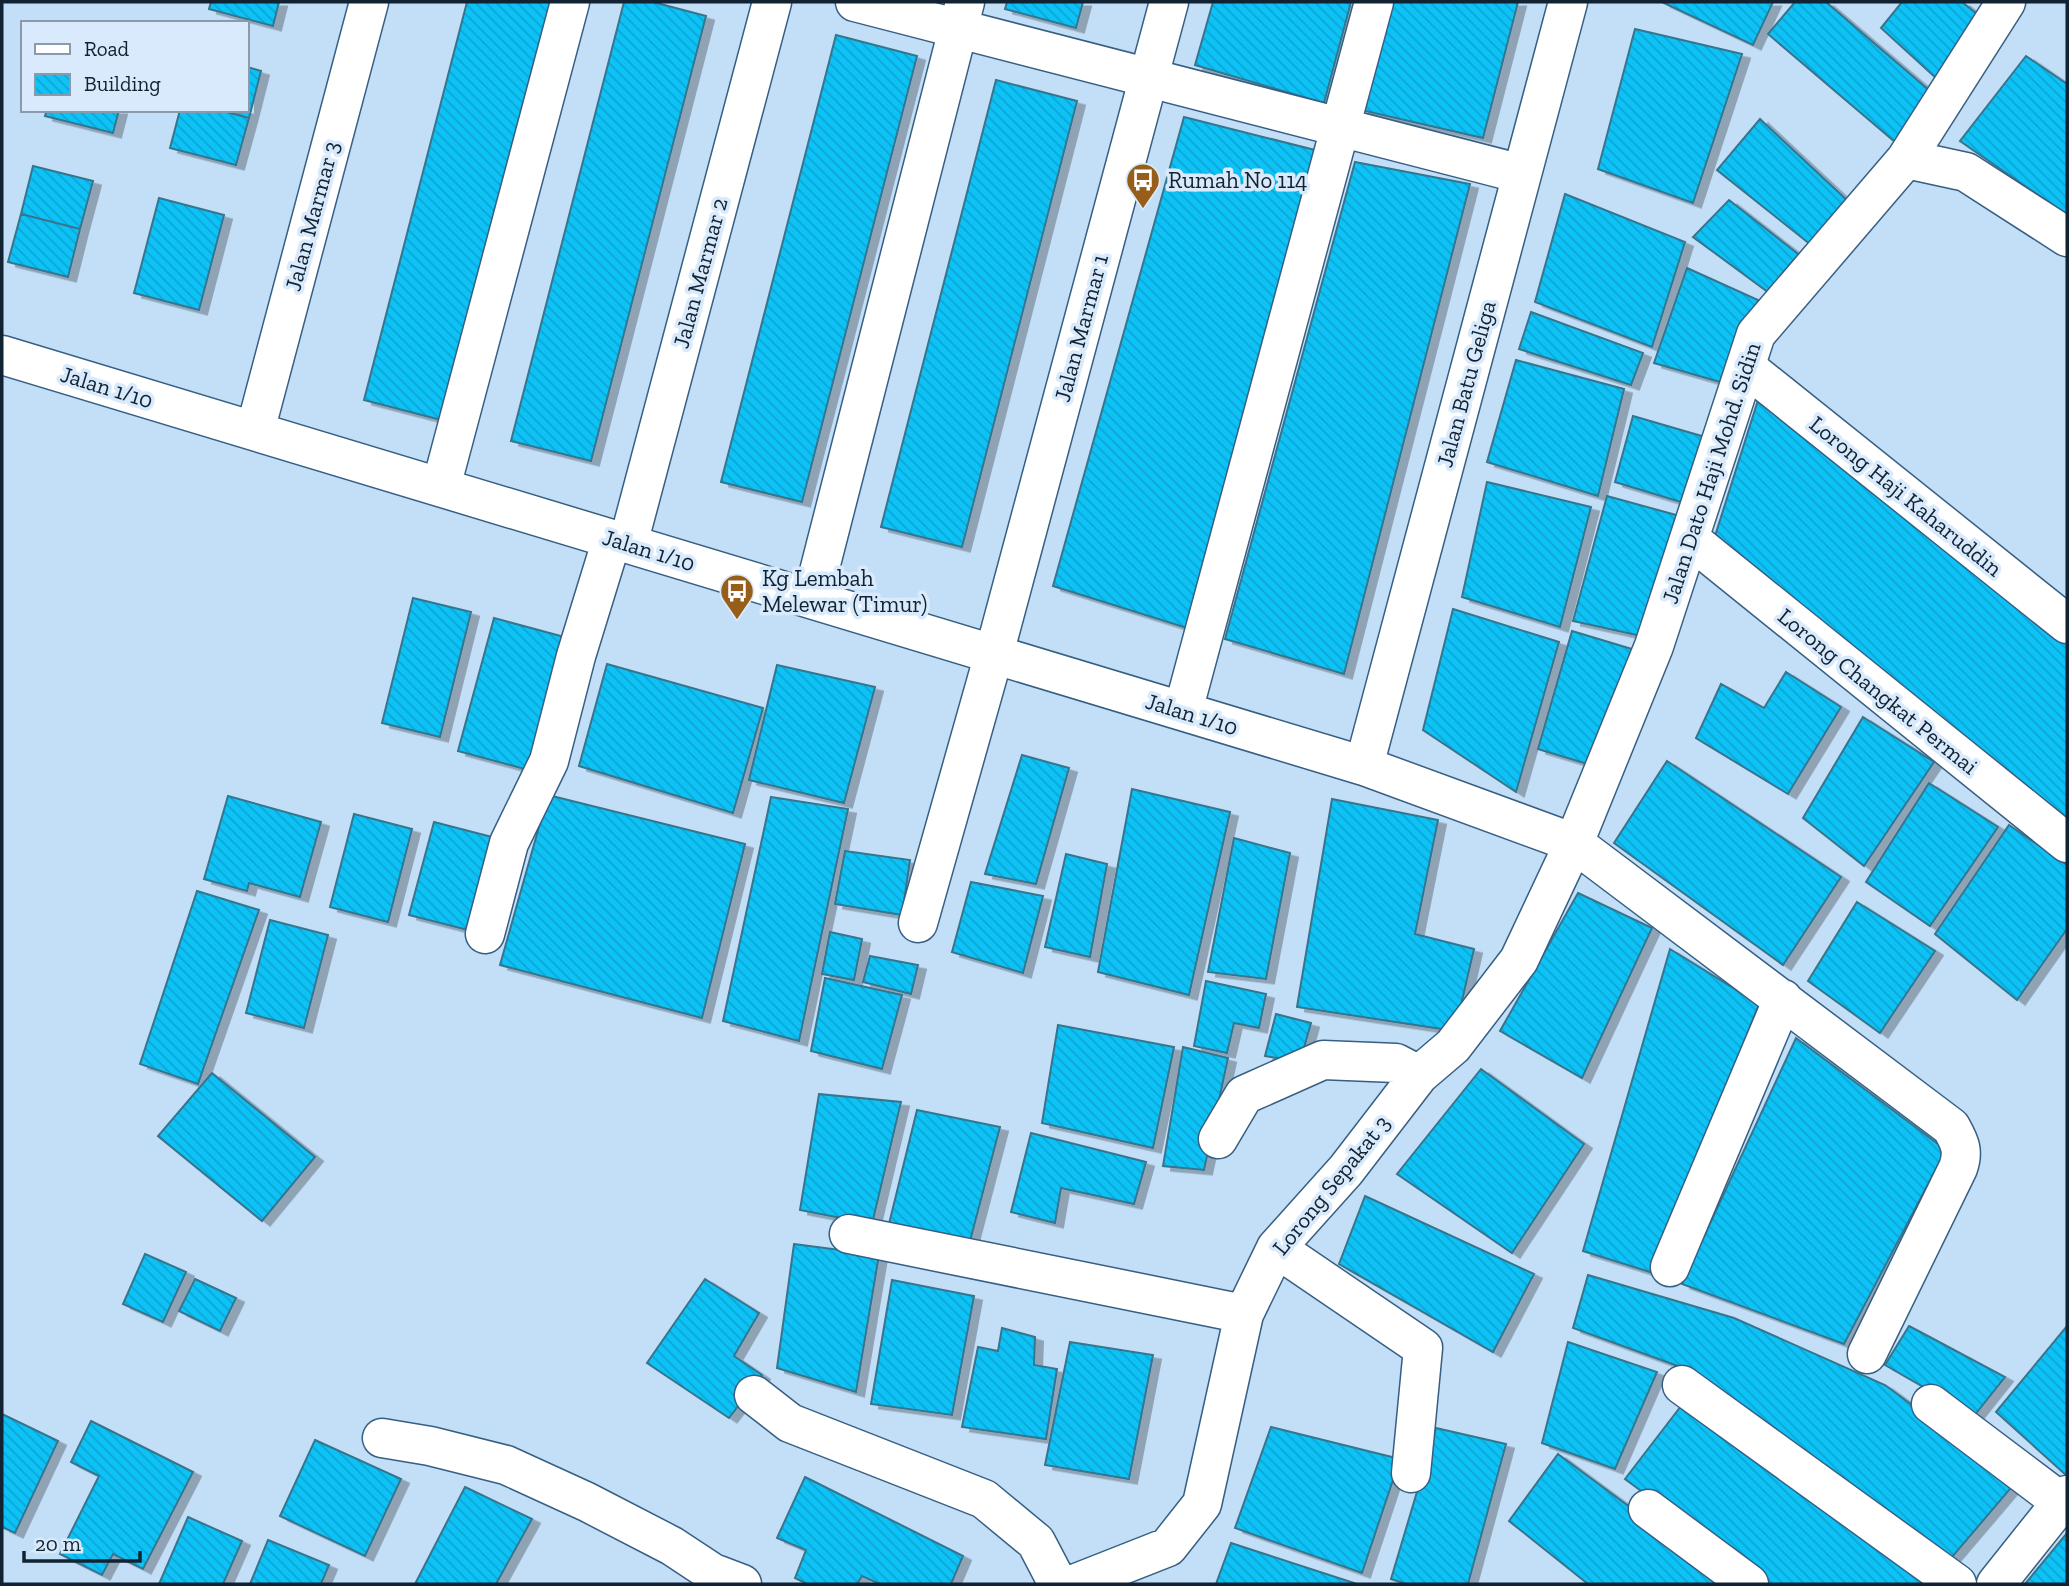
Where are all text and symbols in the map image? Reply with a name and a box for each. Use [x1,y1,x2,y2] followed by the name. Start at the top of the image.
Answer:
[21,21,248,112] legend
[84,36,130,61] text: Road
[84,71,161,96] text: Building
[279,138,345,294] street label: Jalan Marmar 3
[1124,161,1162,210] bus stop icon: Rumah No 114
[1168,166,1308,194] place label: Rumah No 114
[666,195,734,351] street label: Jalan Marmar 2
[1048,251,1114,405] street label: Jalan Marmar 1
[1430,298,1502,470] street label: Jalan Batu Geliga
[1655,339,1767,607] street label: Jalan Dato Haji Mohd. Sidin
[57,360,157,414] street label: Jalan 1/10
[1804,410,2008,582] street label: Lorong Haji Kaharuddin
[599,523,699,577] street label: Jalan 1/10
[762,564,927,618] place label: Kg Lembah Melewar (Timur)
[718,572,756,621] bus stop icon: Kg Lembah Melewar (Timur)
[1773,602,1983,780] street label: Lorong Changkat Permai
[1142,687,1242,741] street label: Jalan 1/10
[1266,1109,1396,1261] street label: Lorong Sepakat 3
[24,1520,140,1564] scale bar
[35,1531,81,1556] text: 20 m

